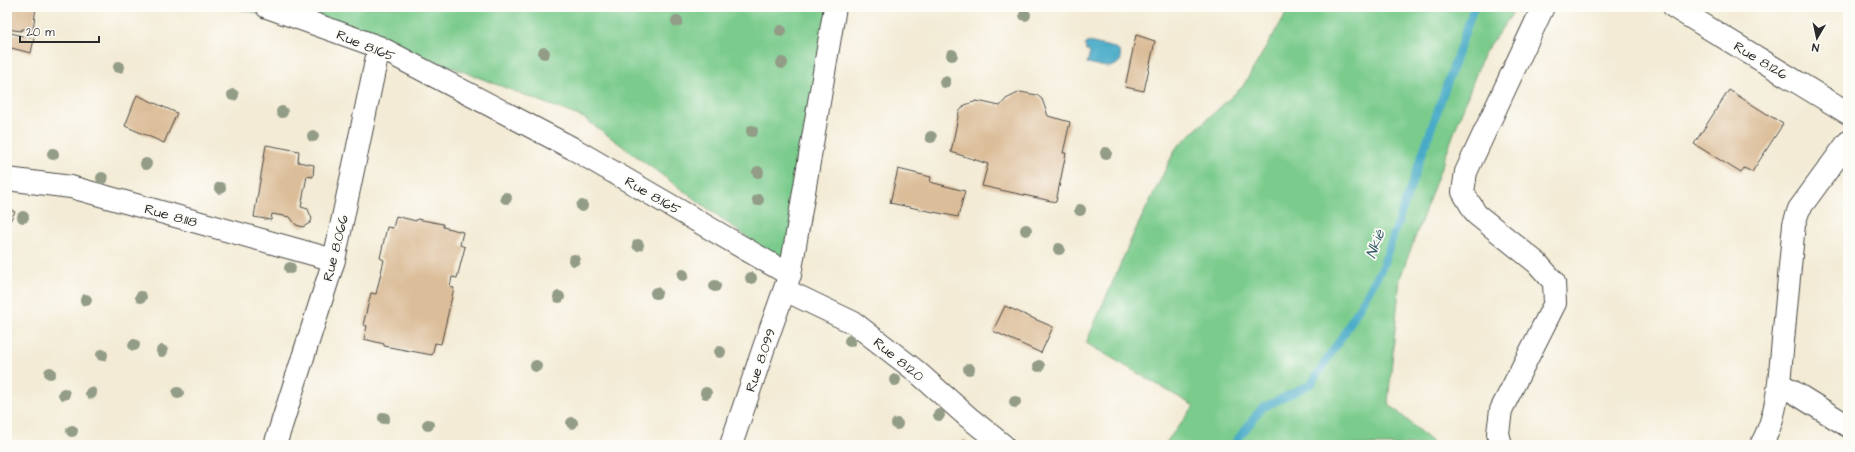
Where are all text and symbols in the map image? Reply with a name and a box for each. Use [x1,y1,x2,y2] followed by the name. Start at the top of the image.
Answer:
[20,18,99,44] scale bar
[1797,18,1837,58] north arrow
[26,24,55,41] text: 20 m
[333,25,398,67] street label: Rue 8.165
[1730,37,1791,85] street label: Rue 8.126
[1811,39,1820,55] text: N
[621,172,684,220] street label: Rue 8.165
[142,199,199,233] street label: Rue 8.118
[318,213,354,284] street label: Rue 8.066
[1361,226,1391,261] water label: Nkié
[741,326,781,395] street label: Rue 8.099
[869,333,928,387] street label: Rue 8.120

